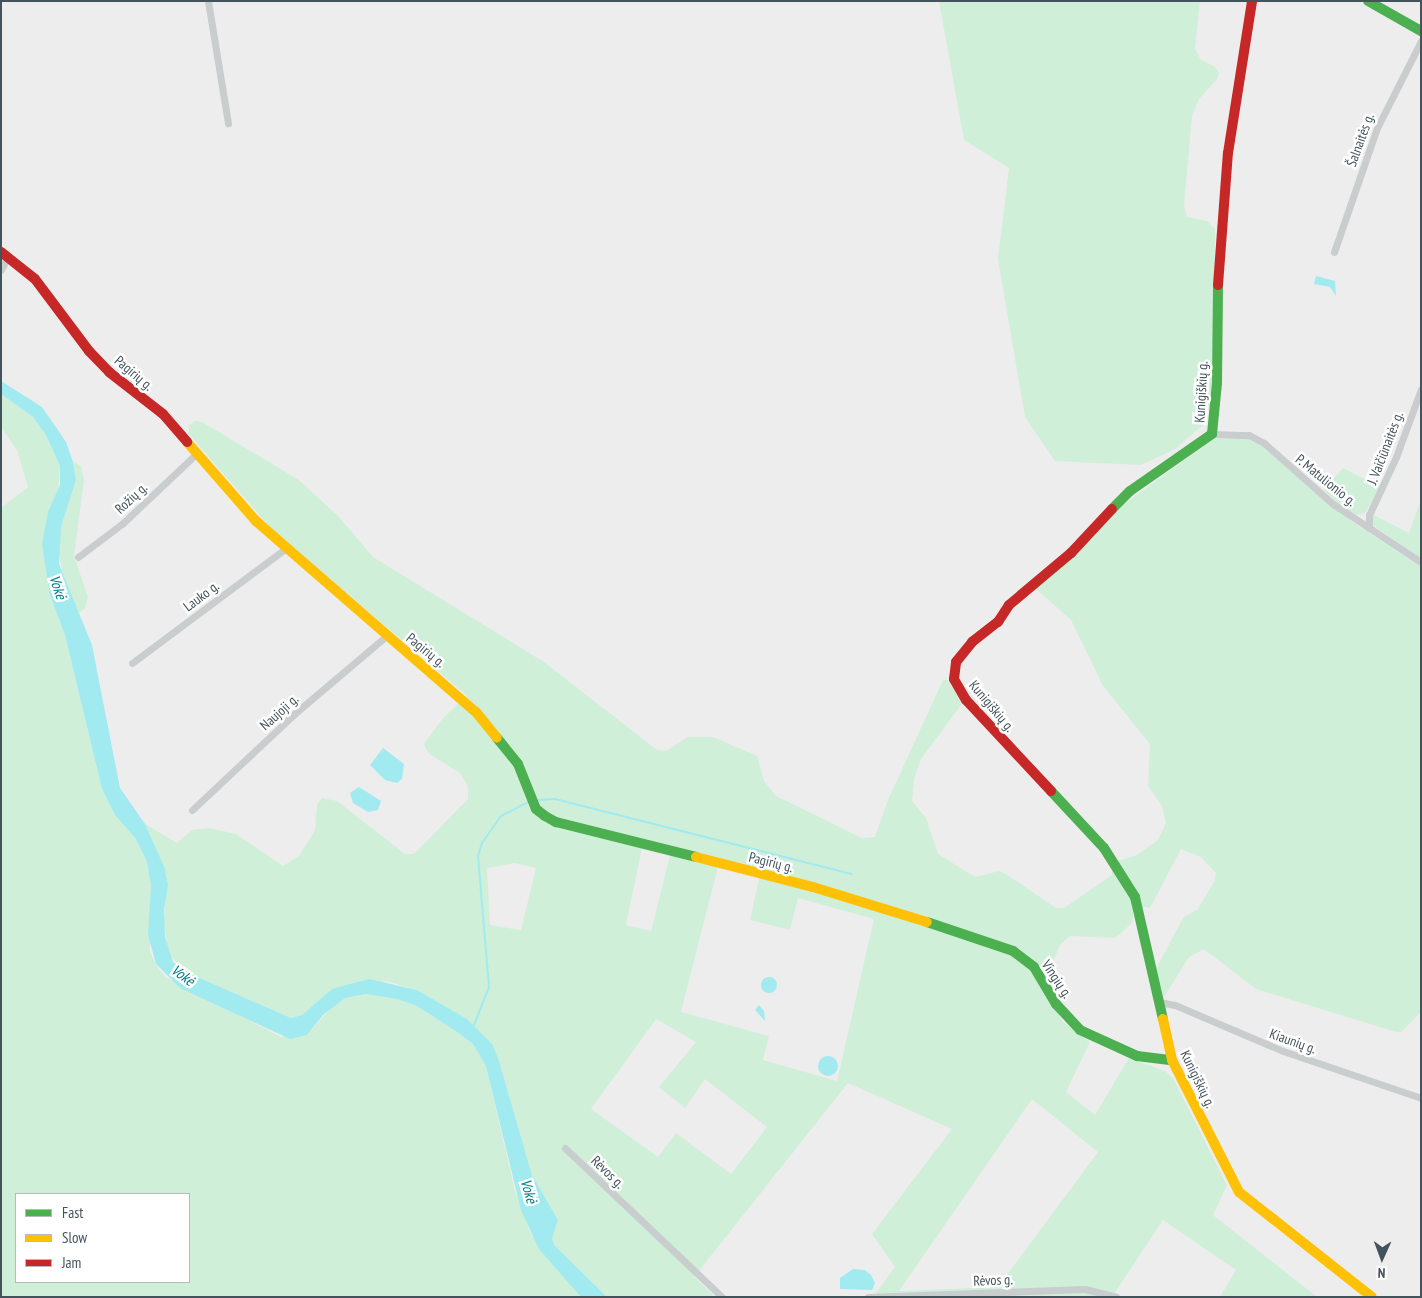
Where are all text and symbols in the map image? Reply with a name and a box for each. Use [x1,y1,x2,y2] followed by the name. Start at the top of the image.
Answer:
[1343,111,1377,169] street label: Šalnaitės g.
[111,352,157,394] street label: Pagirių g.
[1191,361,1211,423] street label: Kunigiškių g.
[1363,409,1407,487] street label: J. Vaičiūnaitės g.
[1292,450,1360,510] street label: P. Matulionio g.
[111,479,151,517] street label: Rožių g.
[45,572,71,602] water label: Vokė
[180,577,222,615] street label: Lauko g.
[403,629,449,671] street label: Pagirių g.
[966,677,1018,735] street label: Kunigiškių g.
[256,690,302,734] street label: Naujoji g.
[747,848,795,876] street label: Pagirių g.
[1038,957,1076,1001] street label: Vingių g.
[168,961,198,989] water label: Vokė
[1267,1025,1319,1057] street label: Kiaunių g.
[1177,1048,1219,1110] street label: Kunigiškių g.
[588,1152,628,1192] street label: Rėvos g.
[517,1177,541,1205] water label: Vokė
[15,1193,190,1283] legend
[62,1203,83,1222] text: Fast
[62,1228,87,1247] text: Slow
[1357,1233,1407,1283] north arrow
[62,1253,81,1272] text: Jam
[1377,1264,1386,1282] text: N
[973,1271,1013,1289] street label: Rėvos g.

